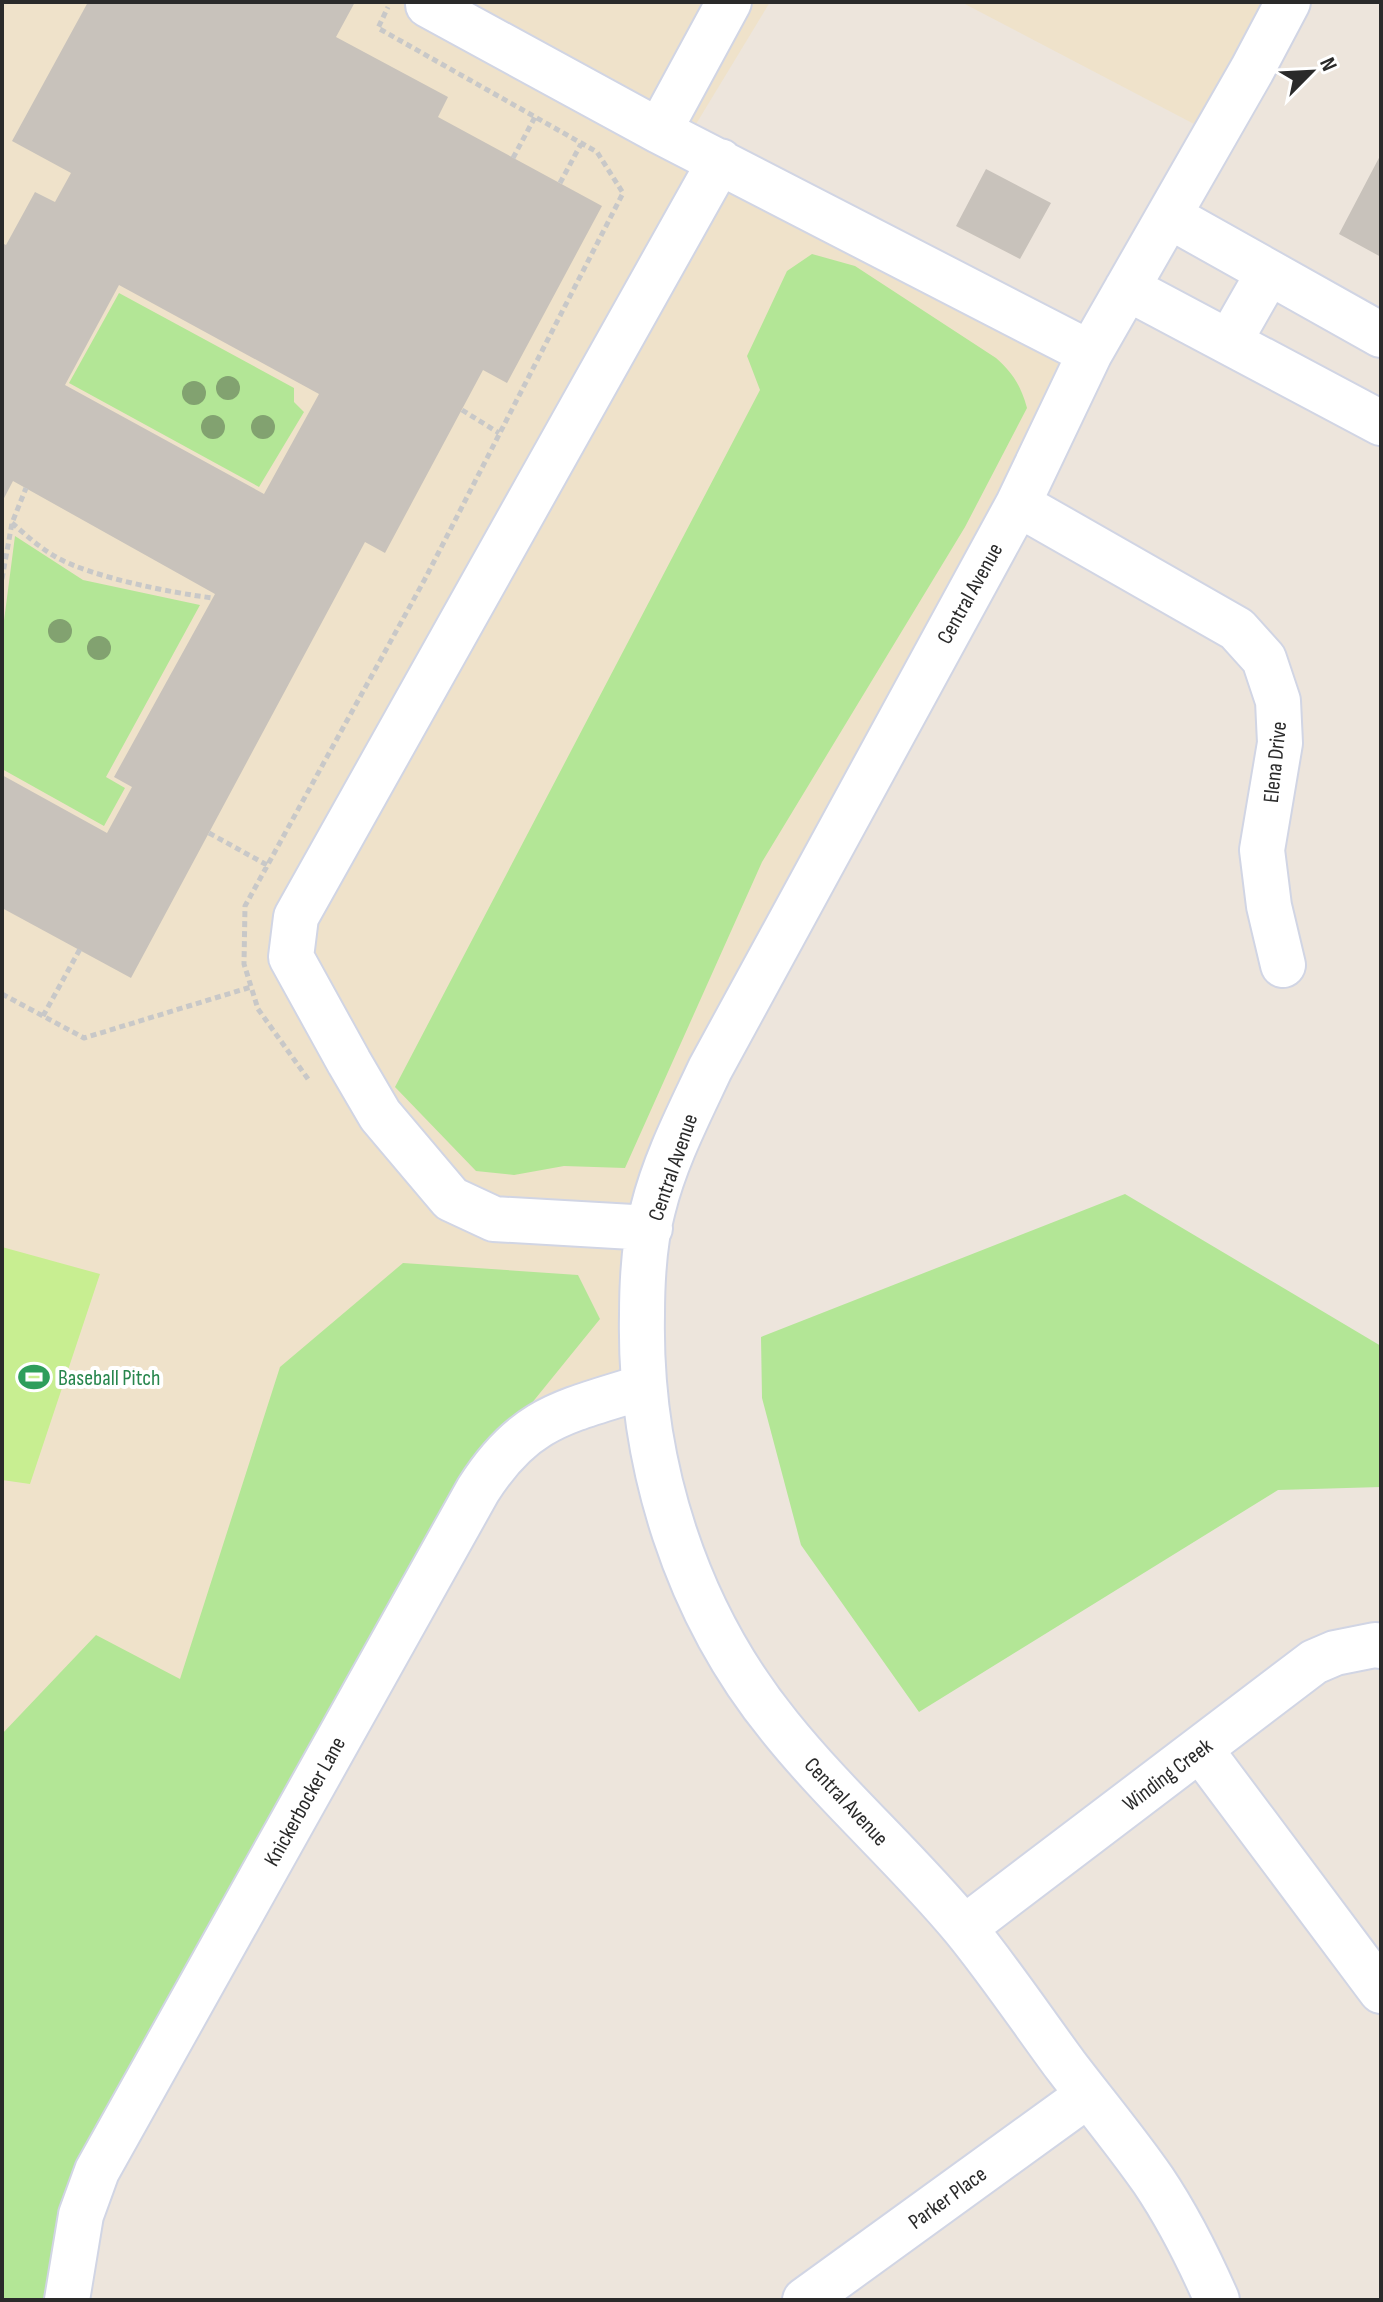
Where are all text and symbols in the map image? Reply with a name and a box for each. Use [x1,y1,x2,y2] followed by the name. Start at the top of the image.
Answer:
[1271,32,1351,112] north arrow
[1313,54,1343,75] text: N
[931,538,1009,649] street label: Central Avenue
[1258,720,1293,804] street label: Elena Drive
[643,1110,704,1225] street label: Central Avenue
[17,1360,51,1394] sports icon: Baseball Pitch
[58,1365,160,1392] place label: Baseball Pitch
[259,1732,352,1871] street label: Knickerbocker Lane
[1118,1732,1219,1818] street label: Winding Creek
[798,1752,894,1852] street label: Central Avenue
[904,2161,992,2236] street label: Parker Place

